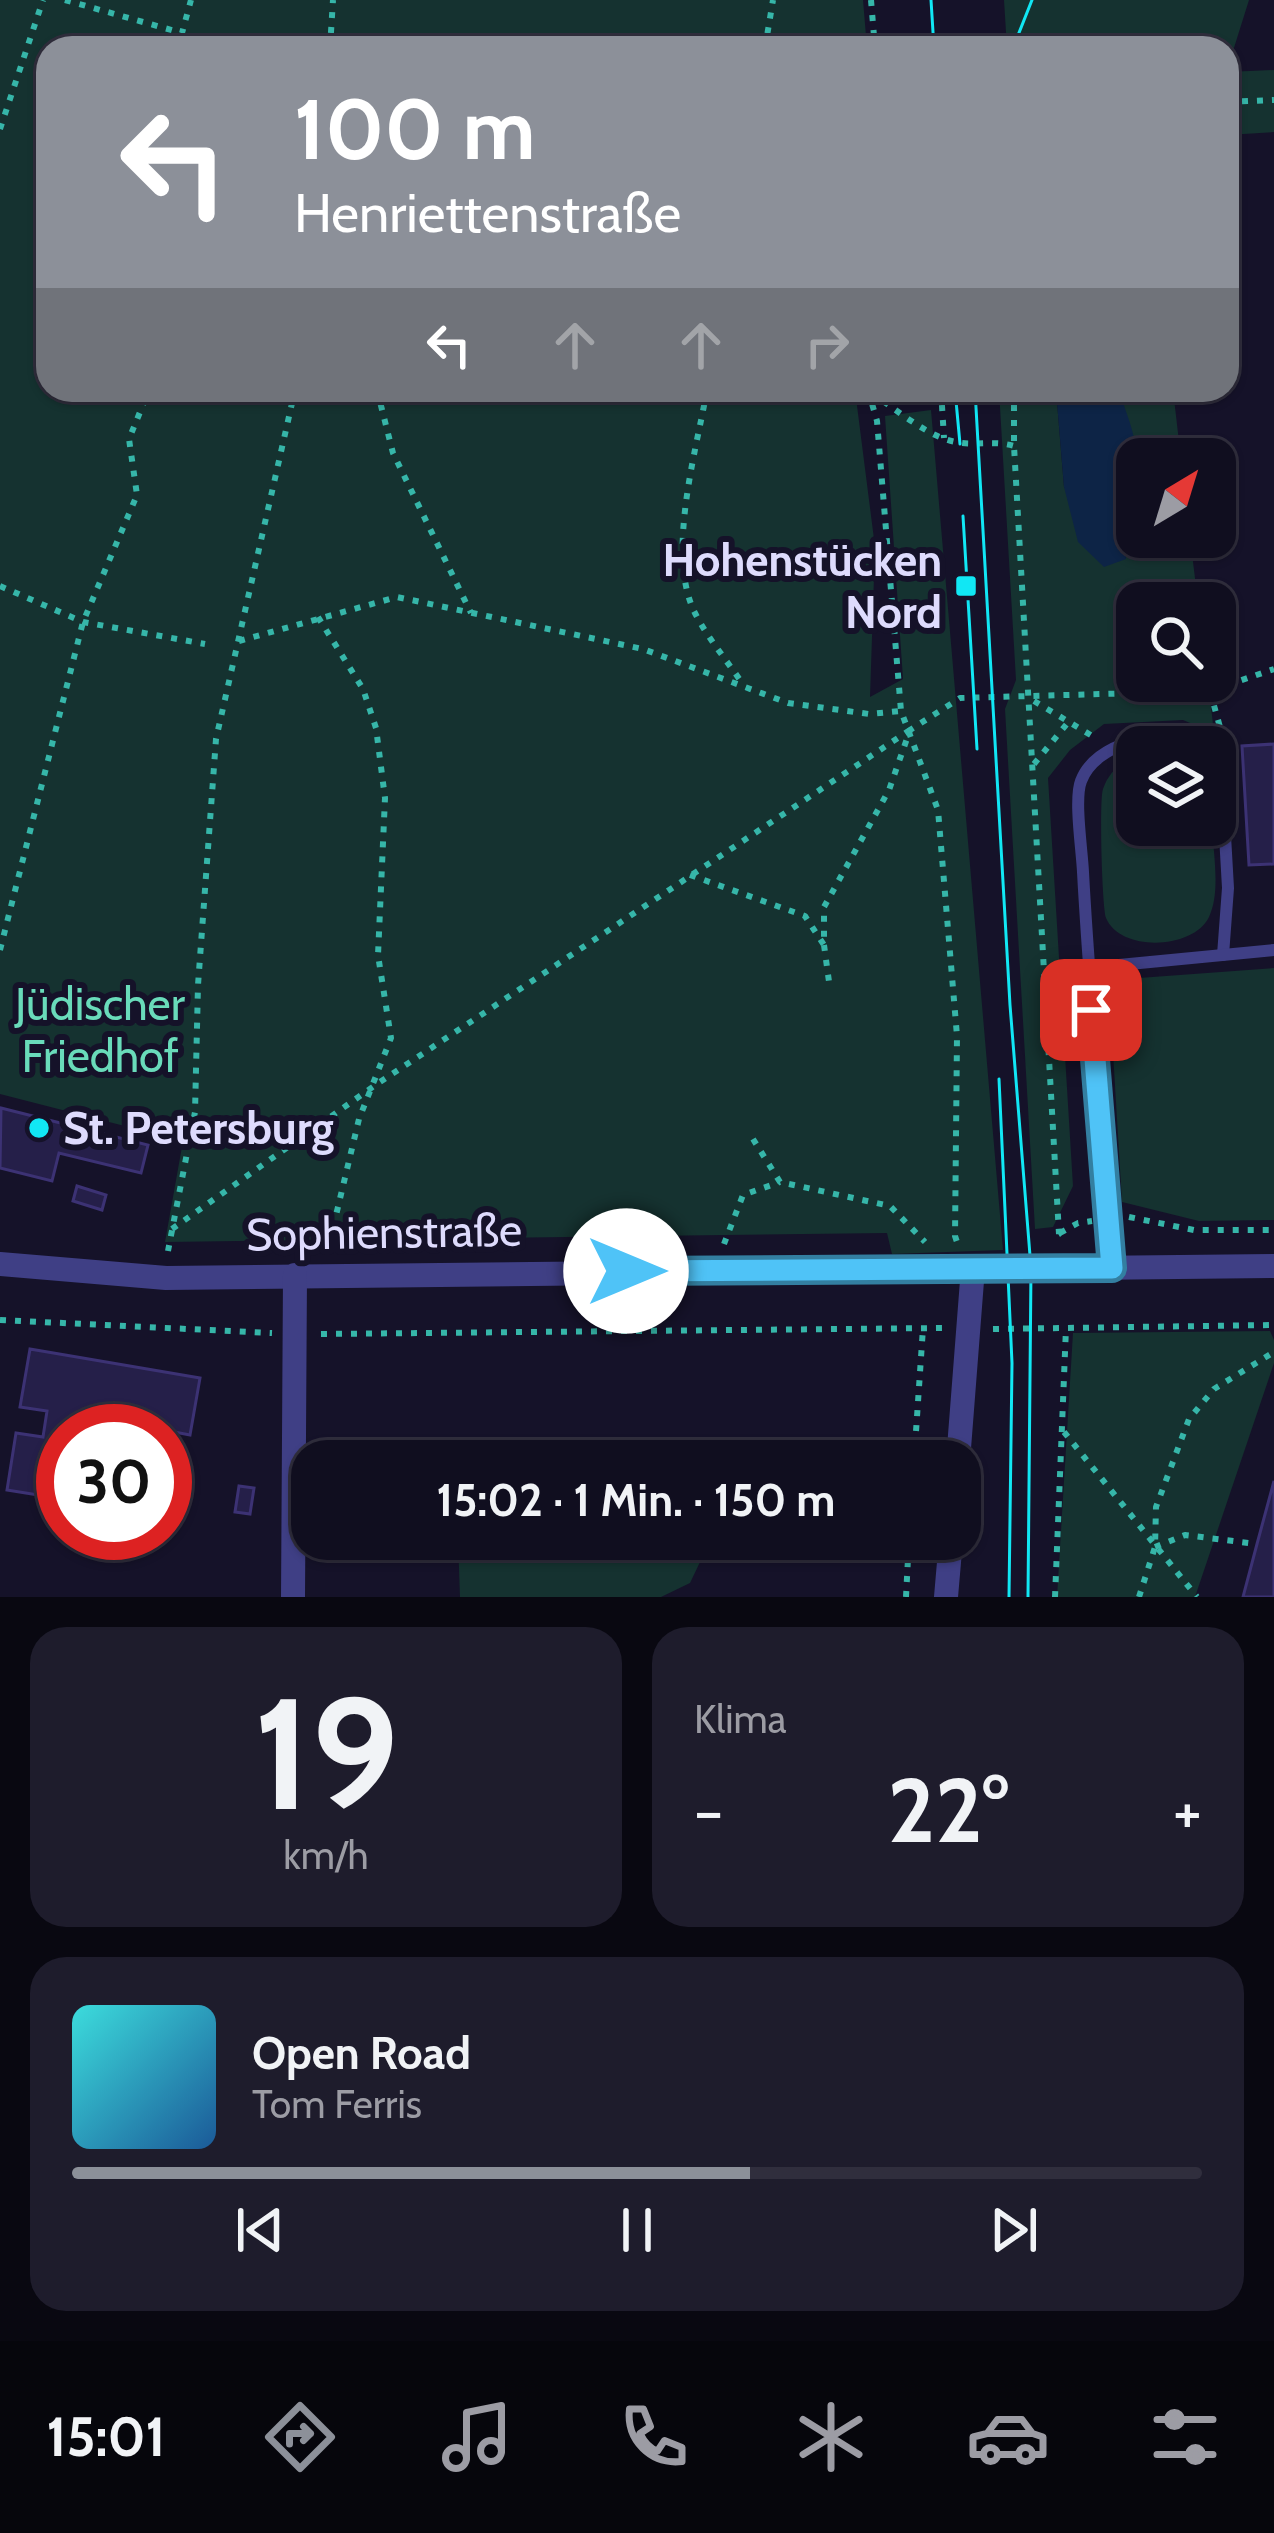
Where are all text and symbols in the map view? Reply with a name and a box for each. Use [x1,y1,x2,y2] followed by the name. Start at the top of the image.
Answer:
[294,78,536,180] text: 100 m
[96,84,252,240] icon: left
[294,180,681,246] text: Henriettenstraße
[416,312,482,378] icon: left
[542,312,608,378] icon: ahead
[668,312,734,378] icon: ahead
[794,312,860,378] icon: right
[1116,438,1236,558] north arrow
[1116,438,1236,846] map controls
[663,533,942,639] place label: Hohenstücken Nord
[953,573,979,599] marker: Hohenstücken Nord
[1116,582,1236,702] button: search
[1116,726,1236,846] button: layers
[1040,959,1142,1061] pin
[14,977,186,1083] park label: Jüdischer Friedhof
[1058,977,1124,1043] icon: arrive
[63,1101,334,1155] place label: St. Petersburg
[26,1115,52,1141] marker: St. Petersburg
[245,1203,523,1261] street label: Sophienstraße
[563,1208,689,1334] position arrow
[36,1404,192,1560] speed limit sign: 30
[437,1473,835,1527] text: 15:02 · 1 Min. · 150 m
[253,1658,399,1848] text: 19
[694,1695,786,1743] text: Klima
[887,1755,1009,1865] text: 22°
[694,1770,723,1851] text: −
[1173,1770,1202,1851] text: +
[283,1831,369,1879] text: km/h
[252,2026,471,2080] text: Open Road
[252,2080,422,2128] text: Tom Ferris
[227,2197,293,2263] icon: previous
[604,2197,670,2263] icon: pause
[981,2197,1047,2263] icon: next
[258,2395,342,2479] icon: directions
[435,2395,519,2479] icon: music
[612,2395,696,2479] icon: phone
[789,2395,873,2479] icon: climate
[966,2395,1050,2479] icon: car
[1143,2395,1227,2479] icon: filters
[47,2404,165,2470] text: 15:01

